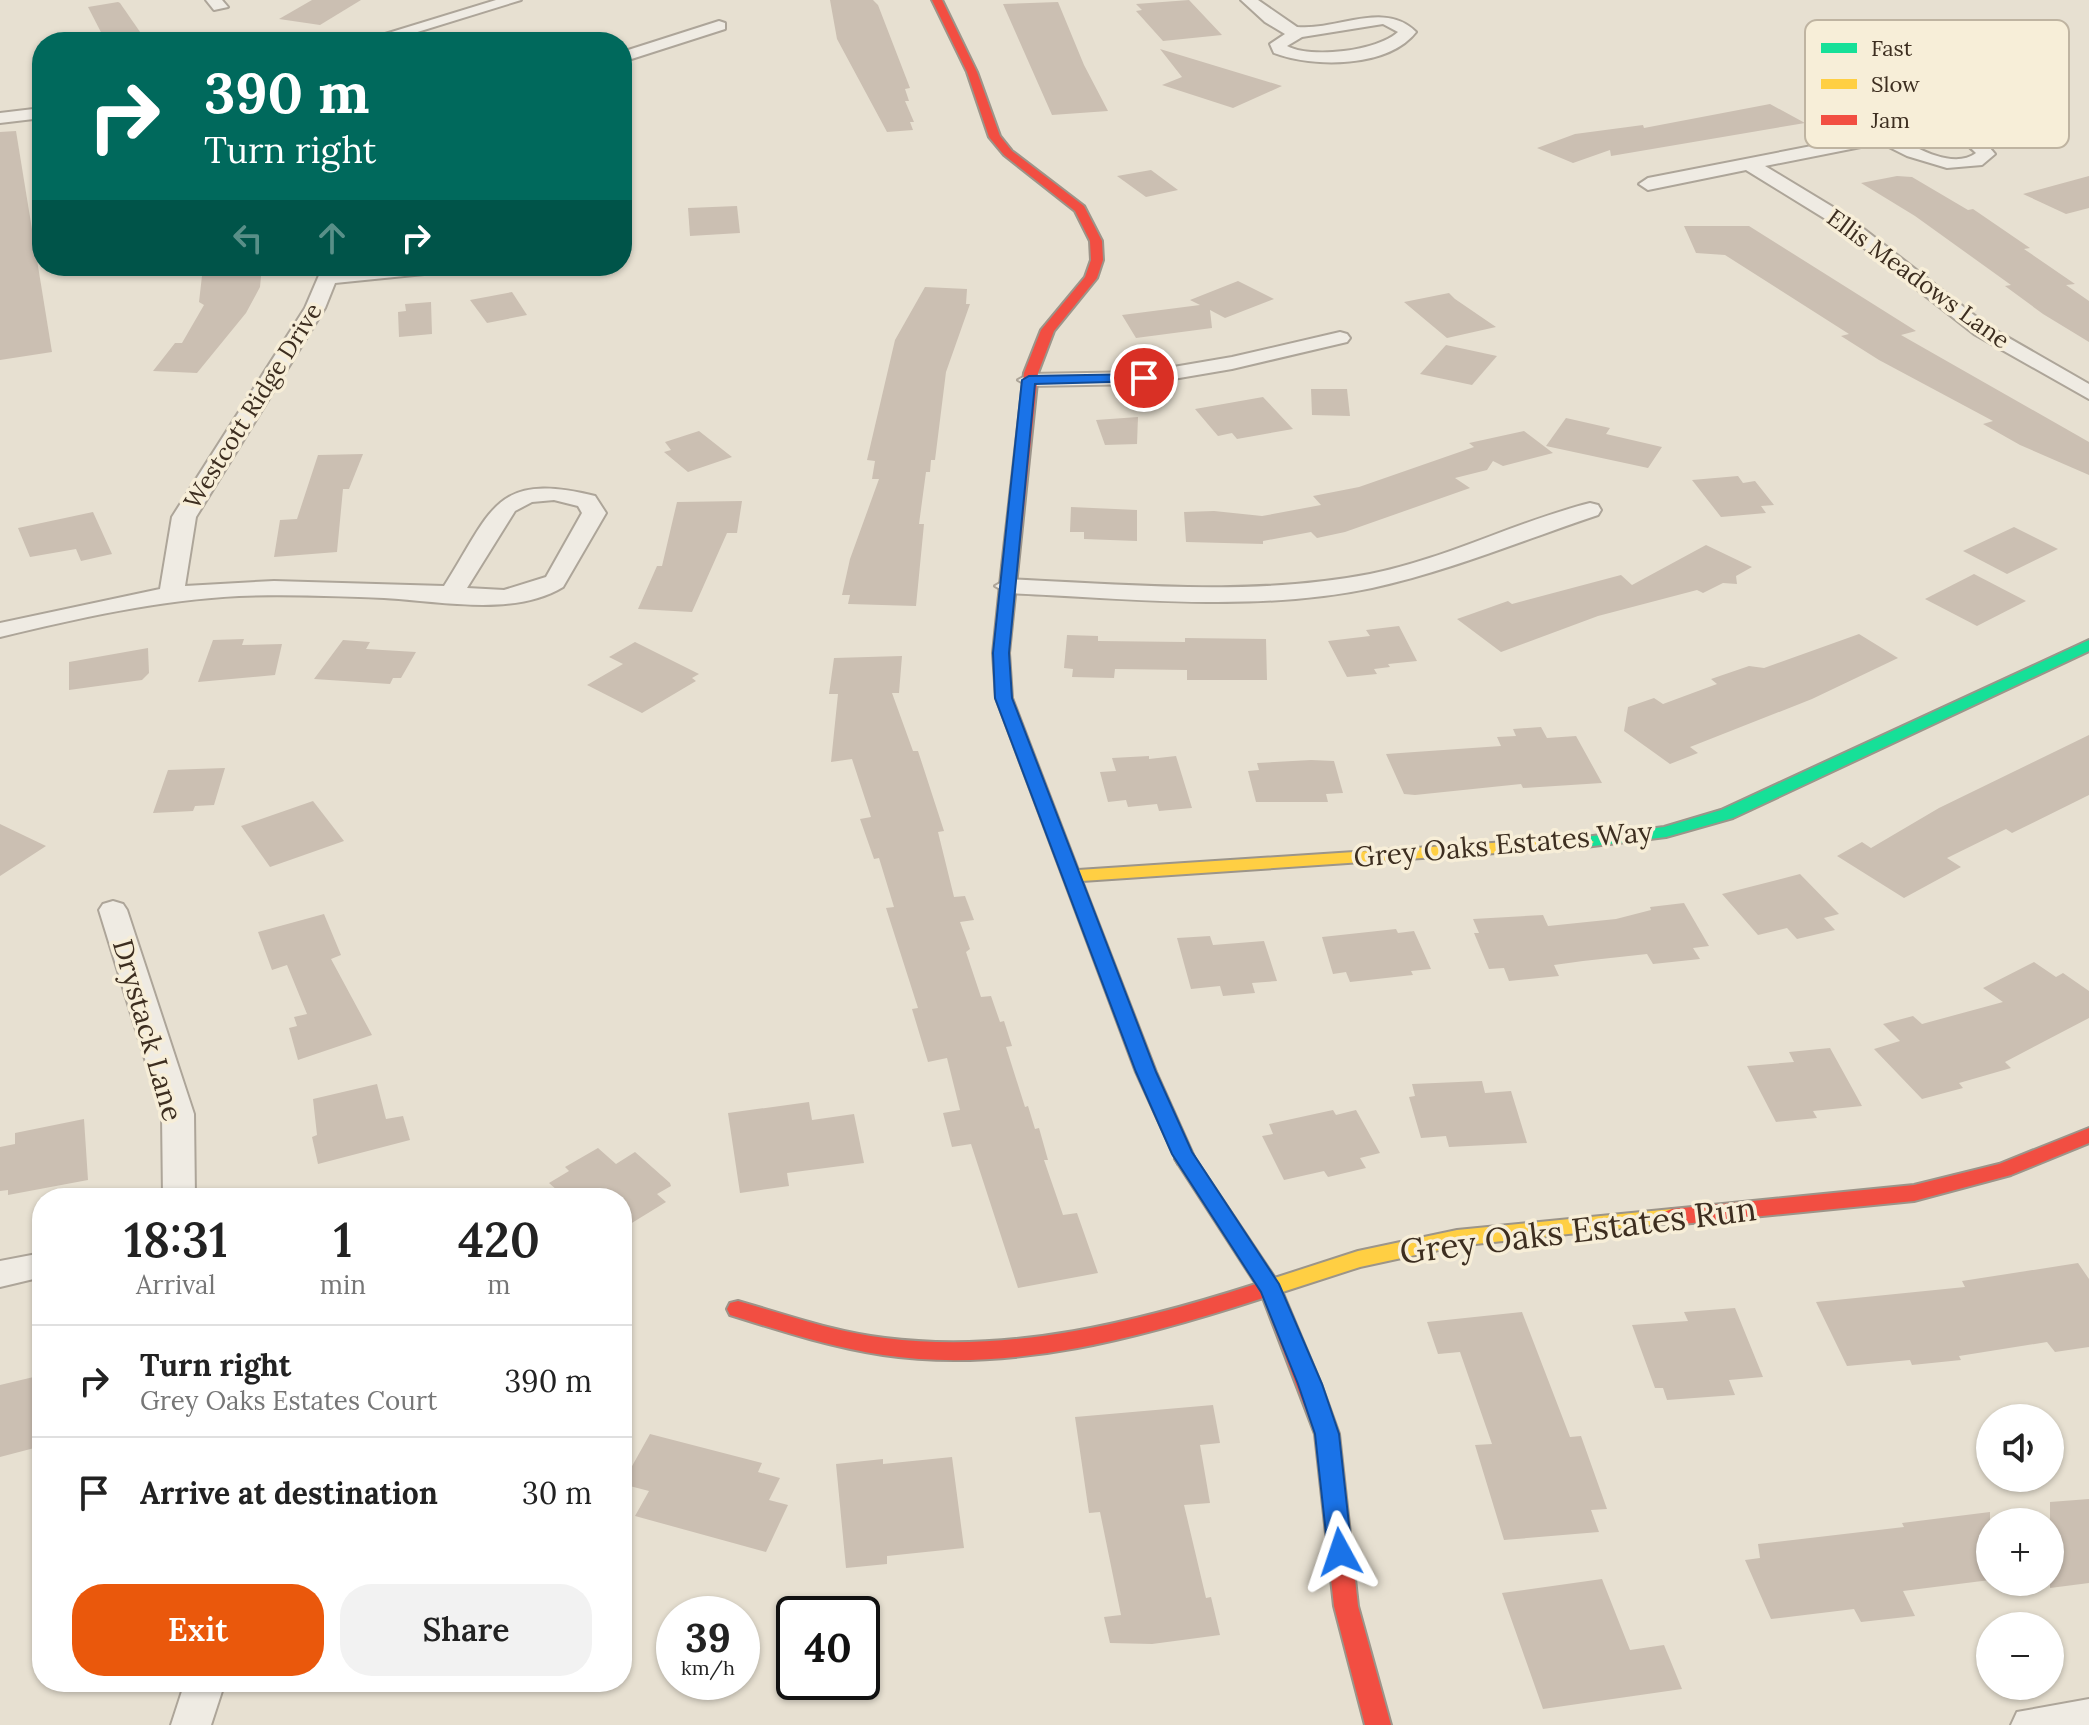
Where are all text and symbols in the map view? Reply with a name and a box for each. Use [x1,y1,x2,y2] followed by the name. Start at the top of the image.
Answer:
[1805,20,2069,148] legend
[1871,34,1913,62] text: Fast
[204,57,369,128] text: 390 m
[72,64,176,168] icon: right
[1871,70,1920,98] text: Slow
[1870,106,1910,134] text: Jam
[204,127,377,173] text: Turn right
[1821,202,2016,355] street label: Ellis Meadows Lane
[226,216,270,260] icon: left
[310,216,354,260] icon: ahead
[394,216,438,260] icon: right
[177,297,328,514] street label: Westcott Ridge Drive
[1110,344,1178,412] pin
[1122,356,1166,400] icon: arrive
[1352,813,1654,875] street label: Grey Oaks Estates Way
[105,935,191,1125] street label: Drystack Lane
[1397,1186,1759,1274] street label: Grey Oaks Estates Run
[124,1209,228,1270] text: 18:31
[333,1209,352,1270] text: 1
[458,1209,540,1270] text: 420
[136,1268,216,1301] text: Arrival
[320,1268,366,1301] text: min
[487,1268,511,1301] text: m
[140,1346,291,1384] text: Turn right
[72,1359,116,1403] icon: right
[505,1362,592,1400] text: 390 m
[140,1384,437,1417] text: Grey Oaks Estates Court
[1976,1404,2064,1700] map controls
[1976,1404,2064,1492] button: sound
[72,1471,116,1515] icon: arrive
[140,1474,438,1512] text: Arrive at destination
[522,1474,592,1512] text: 30 m
[1976,1508,2064,1596] button: +
[1298,1510,1382,1594] position arrow
[72,1584,324,1676] button: Exit
[340,1584,592,1676] button: Share
[776,1596,880,1700] speed limit sign: 40
[685,1612,731,1663] text: 39
[1976,1612,2064,1700] button: −
[681,1655,735,1680] text: km/h

